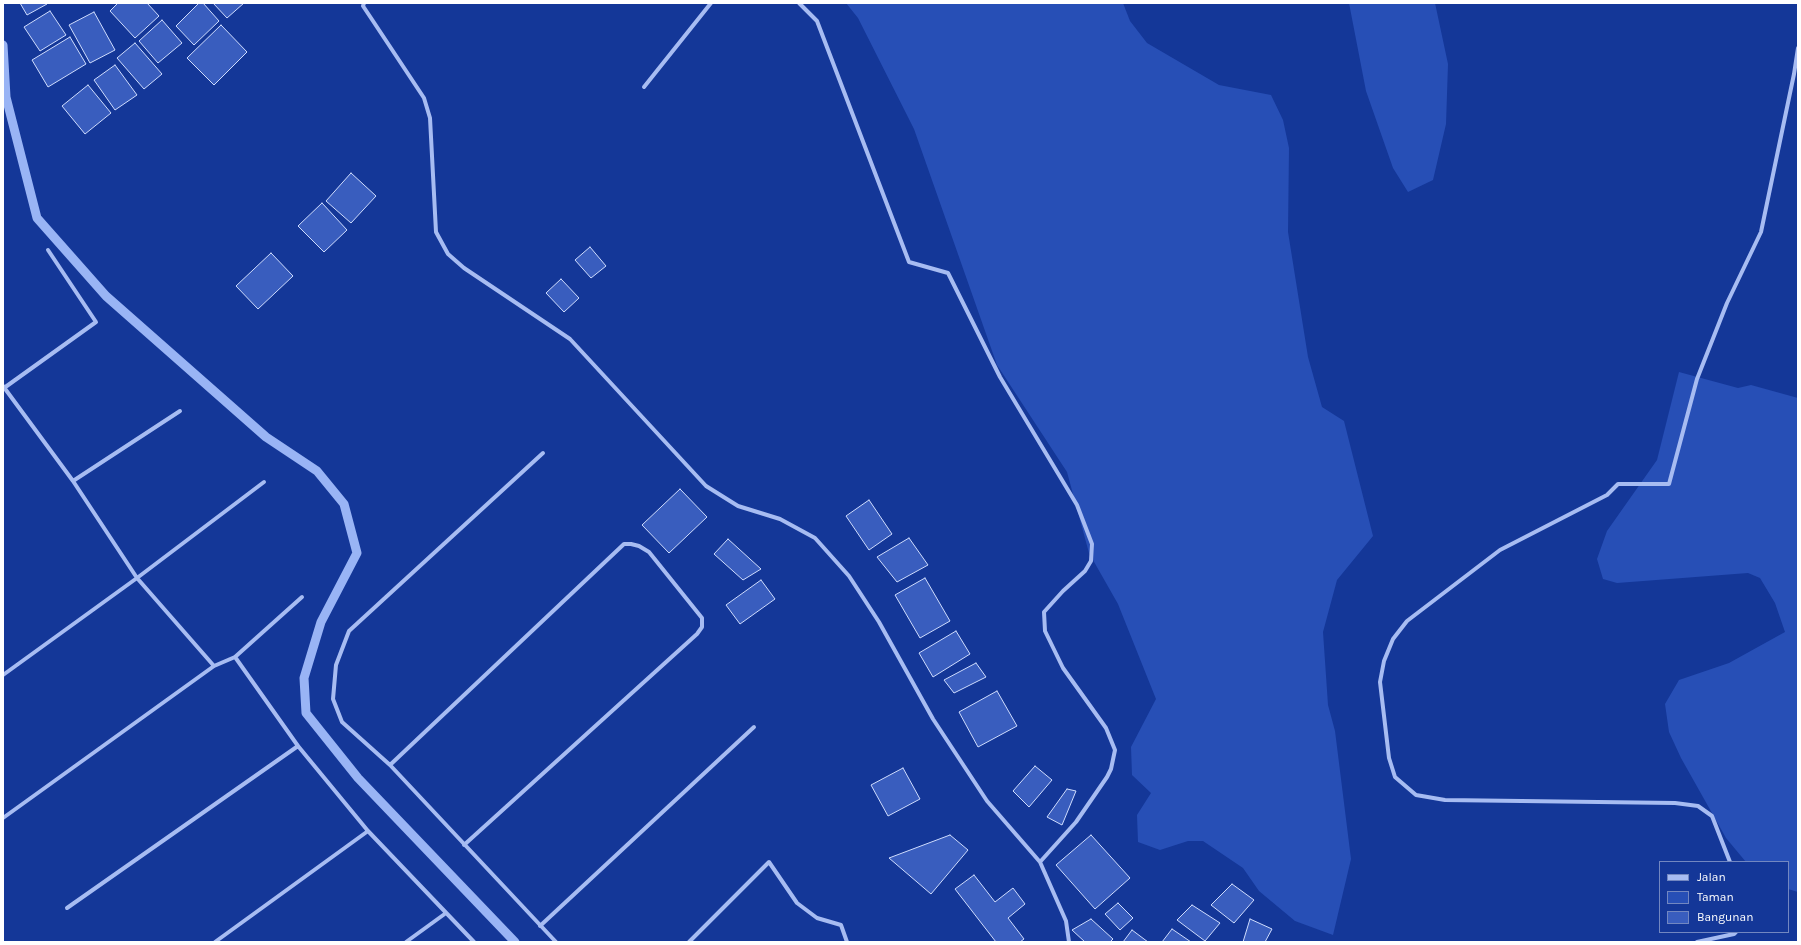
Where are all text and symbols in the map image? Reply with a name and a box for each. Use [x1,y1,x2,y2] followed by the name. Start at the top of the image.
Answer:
[1659,861,1789,933] legend
[1697,870,1726,884] text: Jalan
[1697,890,1734,904] text: Taman
[1697,910,1753,924] text: Bangunan

